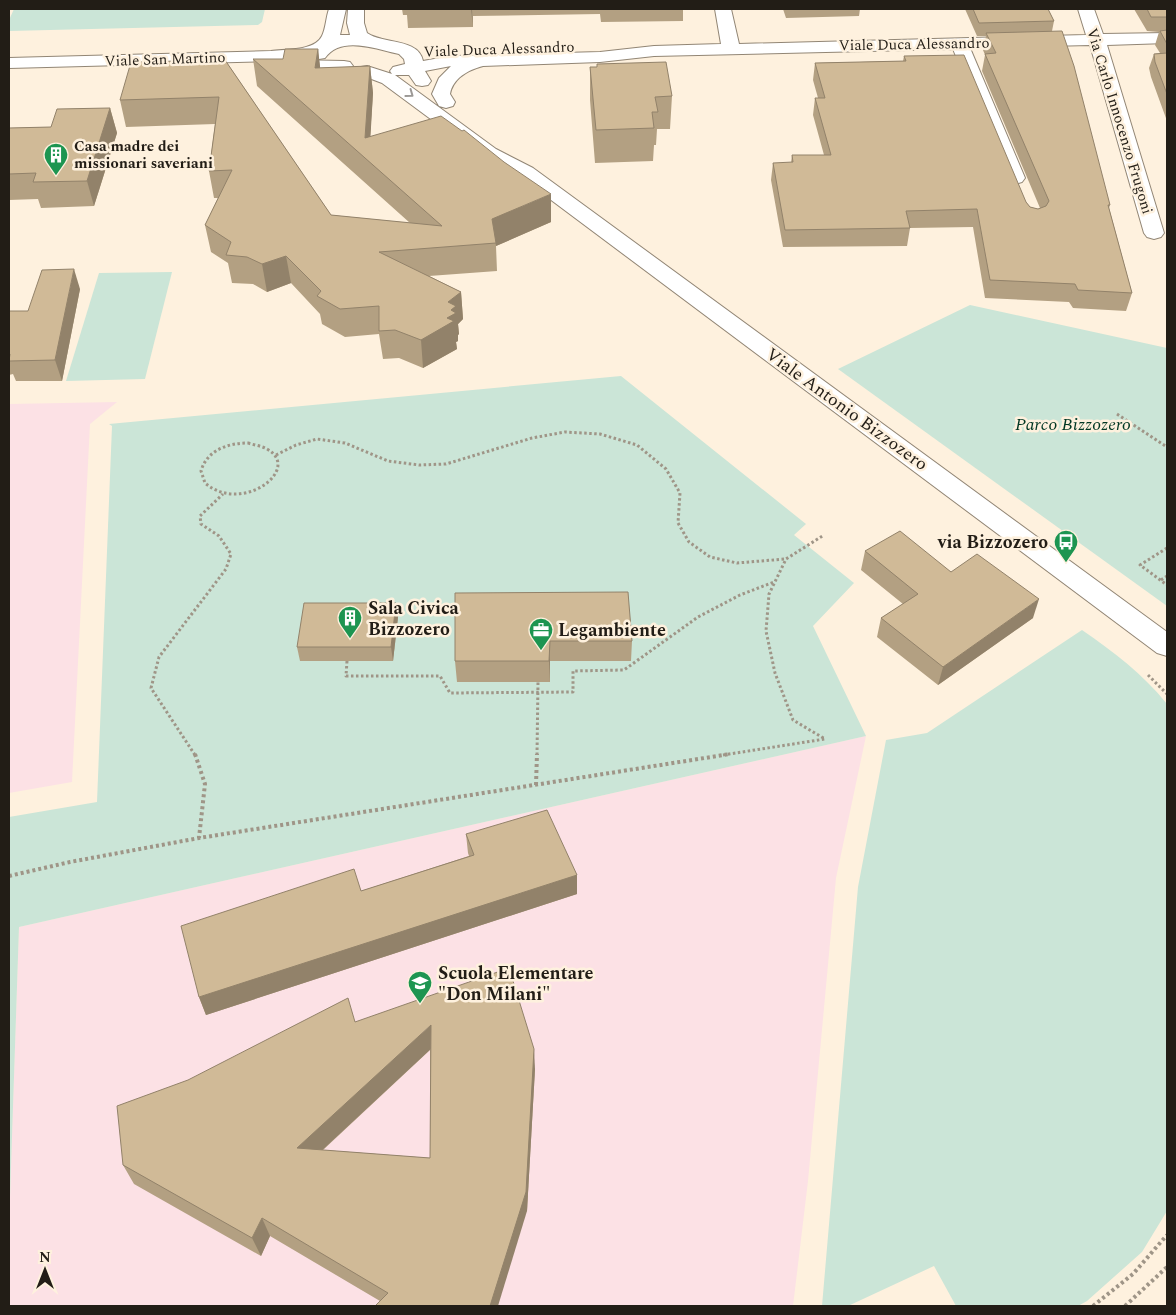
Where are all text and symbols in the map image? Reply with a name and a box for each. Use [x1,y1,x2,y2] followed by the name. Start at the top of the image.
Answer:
[1080,25,1159,217] street label: Via Carlo Innocenzo Frugoni
[838,32,990,57] street label: Viale Duca Alessandro
[423,35,575,64] street label: Viale Duca Alessandro
[104,46,226,73] street label: Viale San Martino
[404,88,414,97] one-way arrow
[74,135,213,175] place label: Casa madre dei missionari saveriani
[43,142,69,176] building icon: Casa madre dei missionari saveriani
[760,341,933,478] street label: Viale Antonio Bizzozero
[1015,411,1131,438] park label: Parco Bizzozero
[937,529,1048,556] place label: via Bizzozero
[1053,529,1079,563] bus stop icon: via Bizzozero
[368,595,460,643] place label: Sala Civica Bizzozero
[337,605,363,639] building icon: Sala Civica Bizzozero
[528,617,554,651] office icon: Legambiente
[558,617,666,644] place label: Legambiente
[438,960,594,1008] place label: Scuola Elementare "Don Milani"
[407,970,433,1004] school or university icon: Scuola Elementare "Don Milani"
[20,1245,70,1295] north arrow
[39,1247,51,1268] text: N

